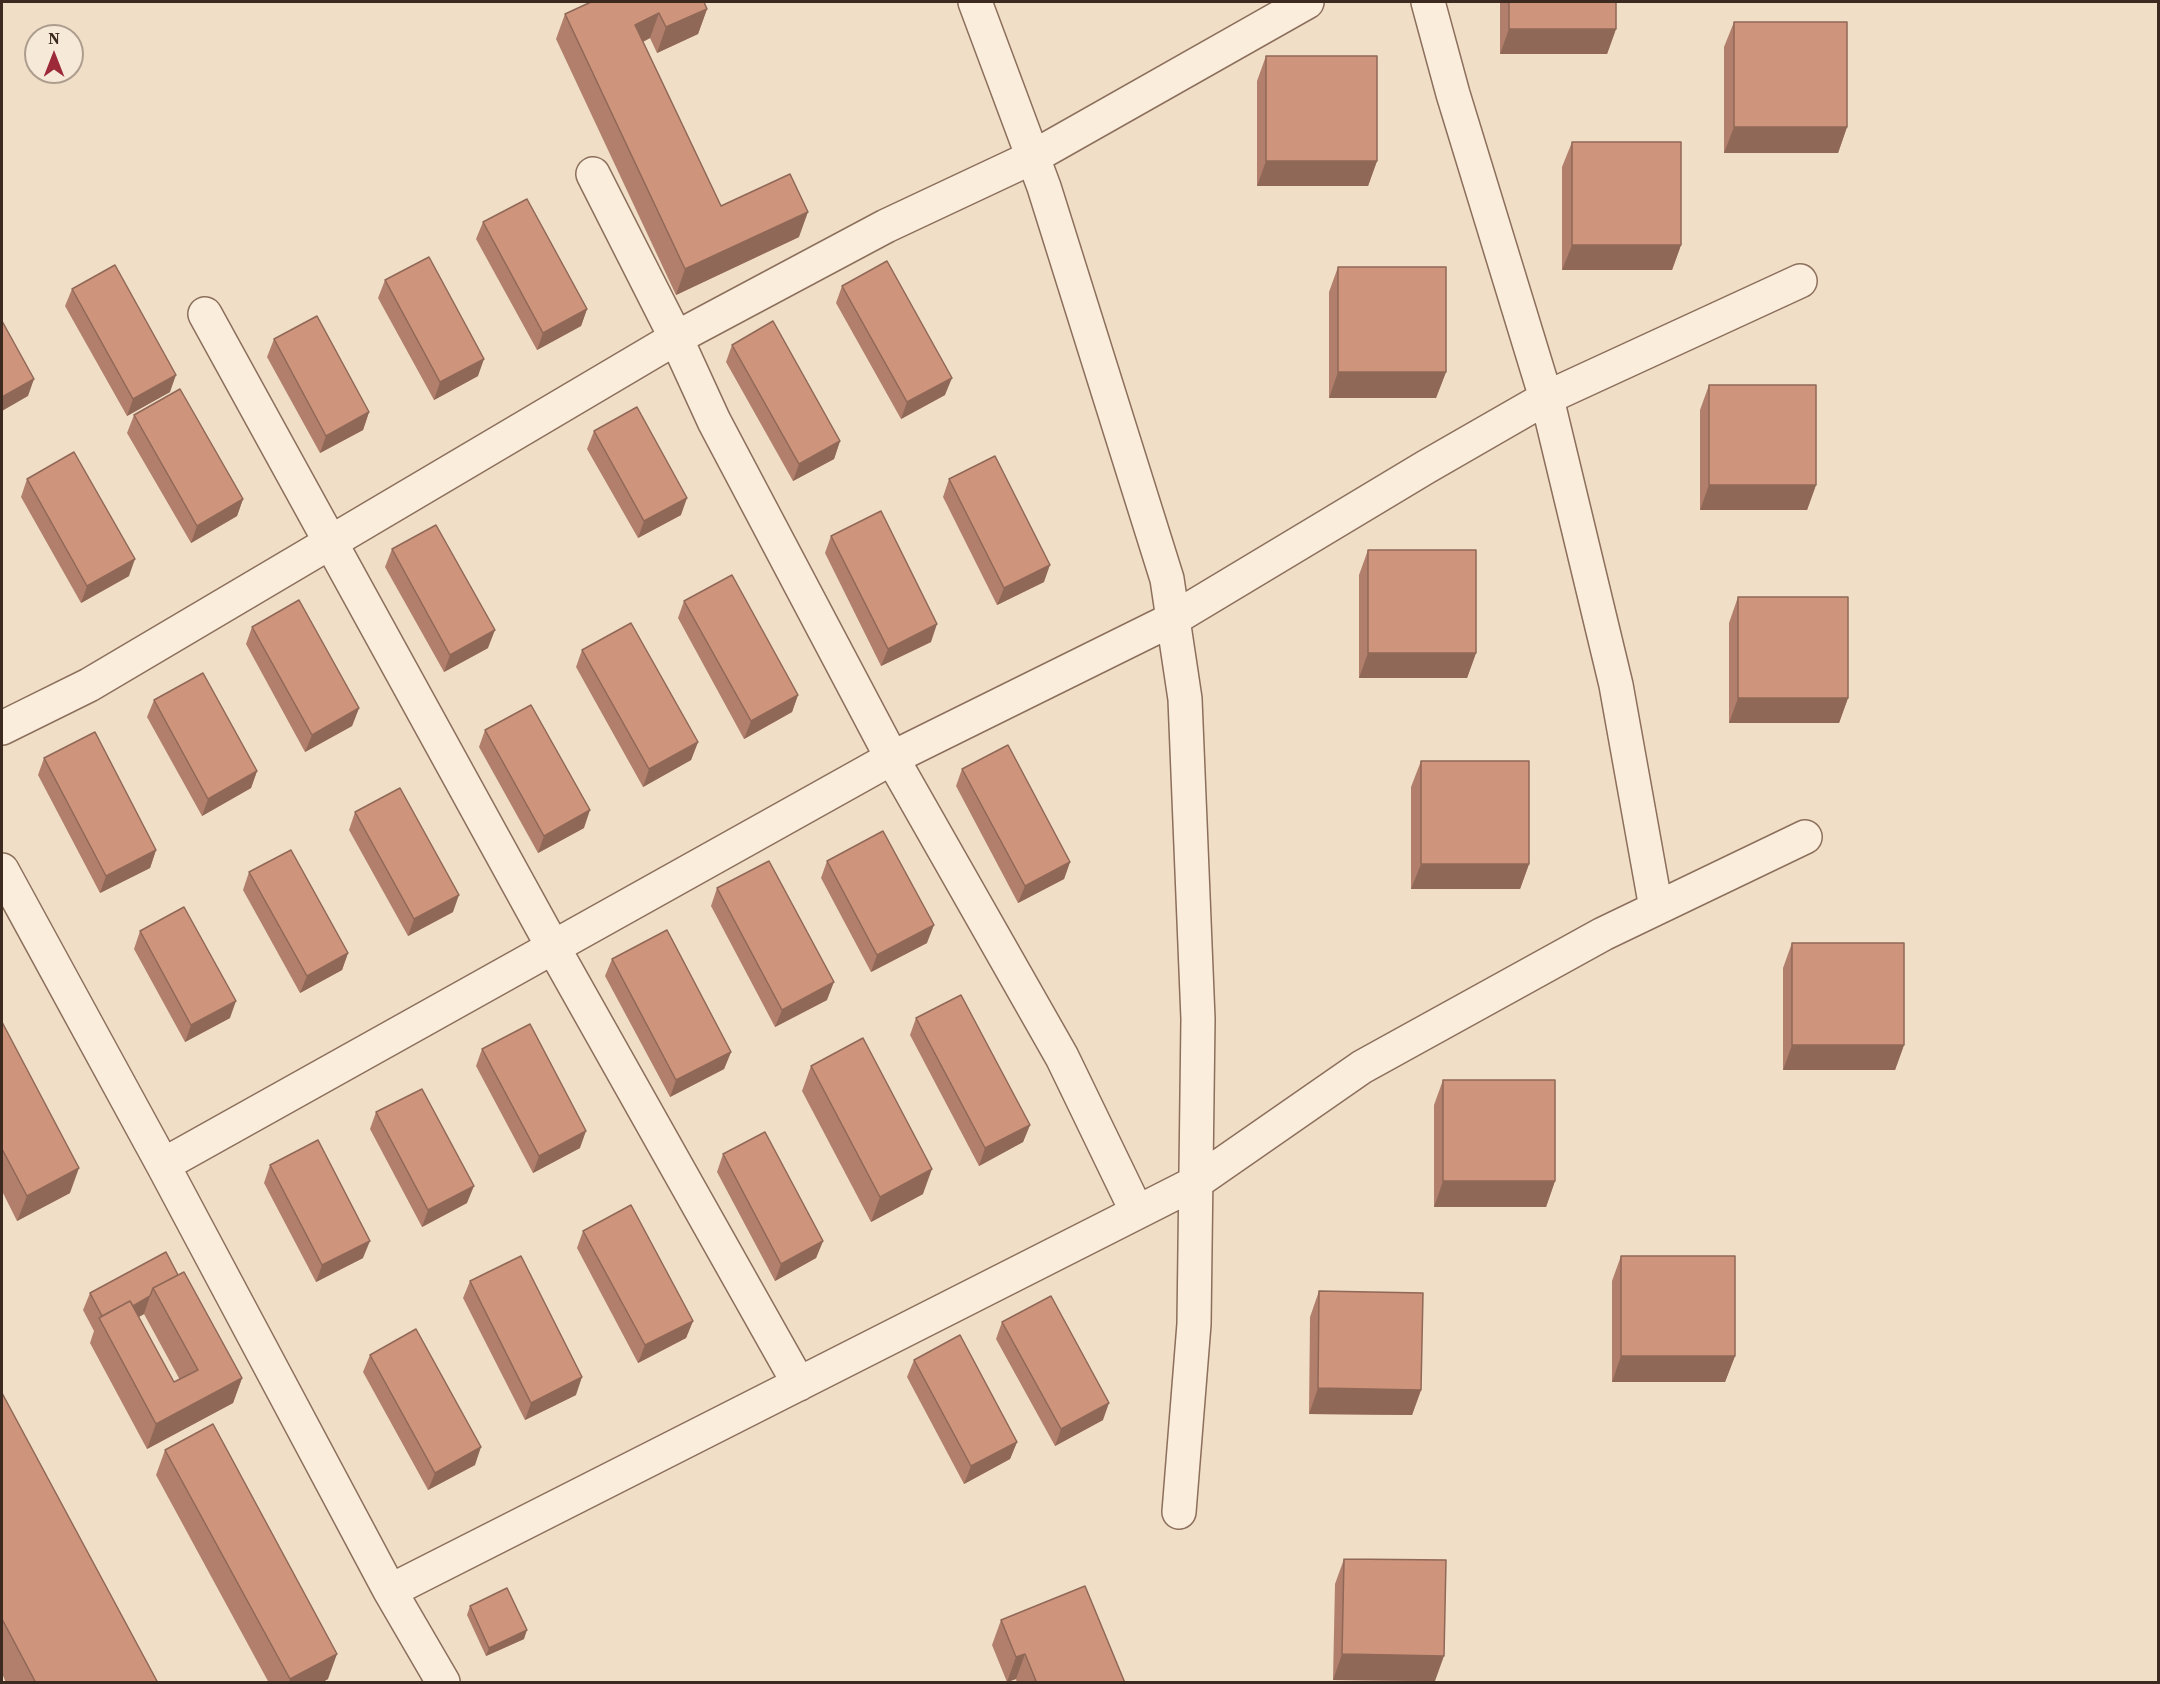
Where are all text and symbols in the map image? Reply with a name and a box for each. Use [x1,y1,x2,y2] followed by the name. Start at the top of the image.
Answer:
[24,24,84,84] north arrow
[48,27,60,49] text: N

